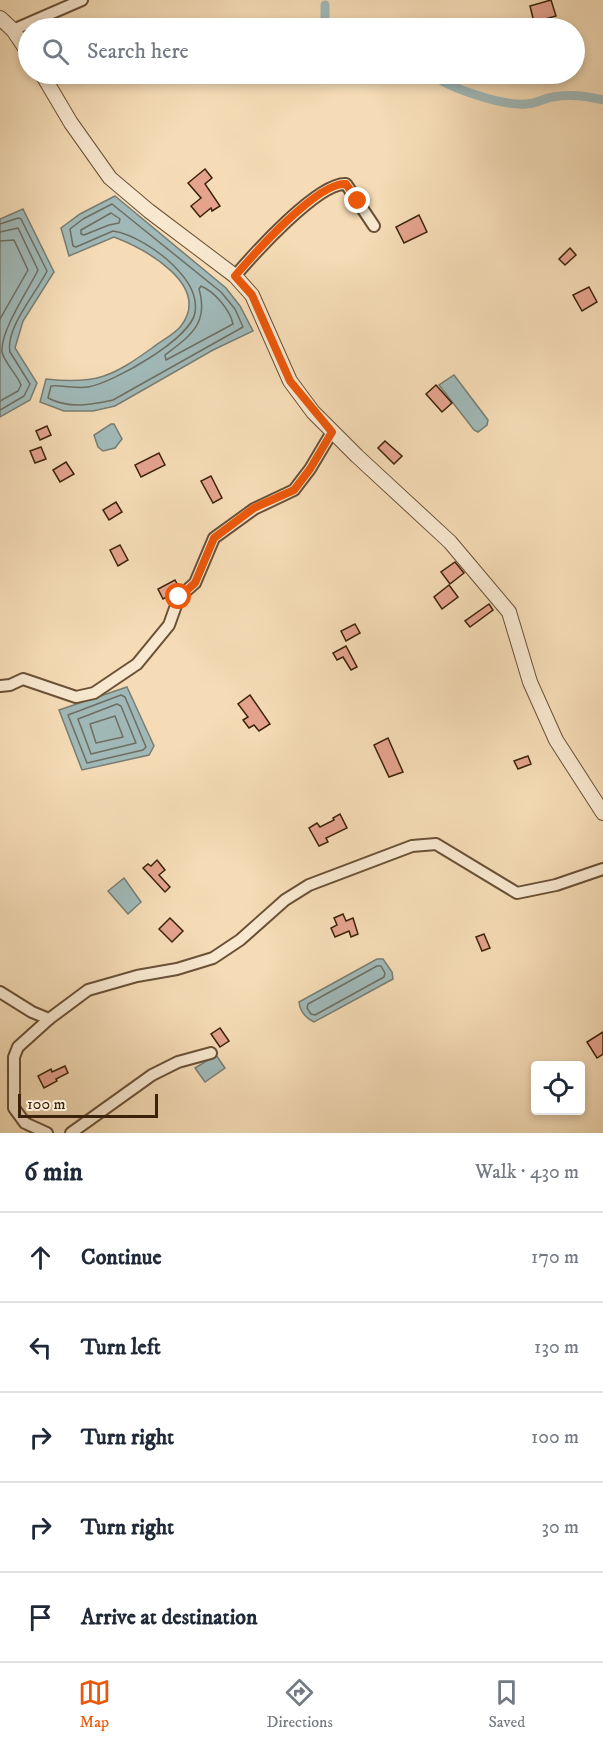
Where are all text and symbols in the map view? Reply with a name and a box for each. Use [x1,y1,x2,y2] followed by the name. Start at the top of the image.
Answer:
[18,18,585,84] search box
[39,35,72,68] icon: search
[87,38,189,65] text: Search here
[344,187,370,213] route end
[165,583,191,609] route start
[531,1061,585,1115] map controls
[531,1061,585,1115] button: locate
[18,1091,158,1118] scale bar
[27,1094,66,1114] text: 100 m
[24,1156,83,1189] text: 6 min
[475,1160,579,1185] text: Walk · 430 m
[24,1241,57,1274] icon: ahead
[81,1244,162,1271] text: Continue
[531,1245,579,1270] text: 170 m
[24,1331,57,1364] icon: left
[81,1334,161,1361] text: Turn left
[534,1335,579,1360] text: 130 m
[24,1421,57,1454] icon: right
[81,1424,174,1451] text: Turn right
[531,1425,579,1450] text: 100 m
[24,1511,57,1544] icon: right
[81,1514,174,1541] text: Turn right
[541,1515,579,1540] text: 30 m
[24,1601,57,1634] icon: arrive
[81,1604,258,1631] text: Arrive at destination
[78,1676,111,1732] tab: Map
[266,1676,333,1732] tab: Directions
[488,1676,525,1732] tab: Saved

